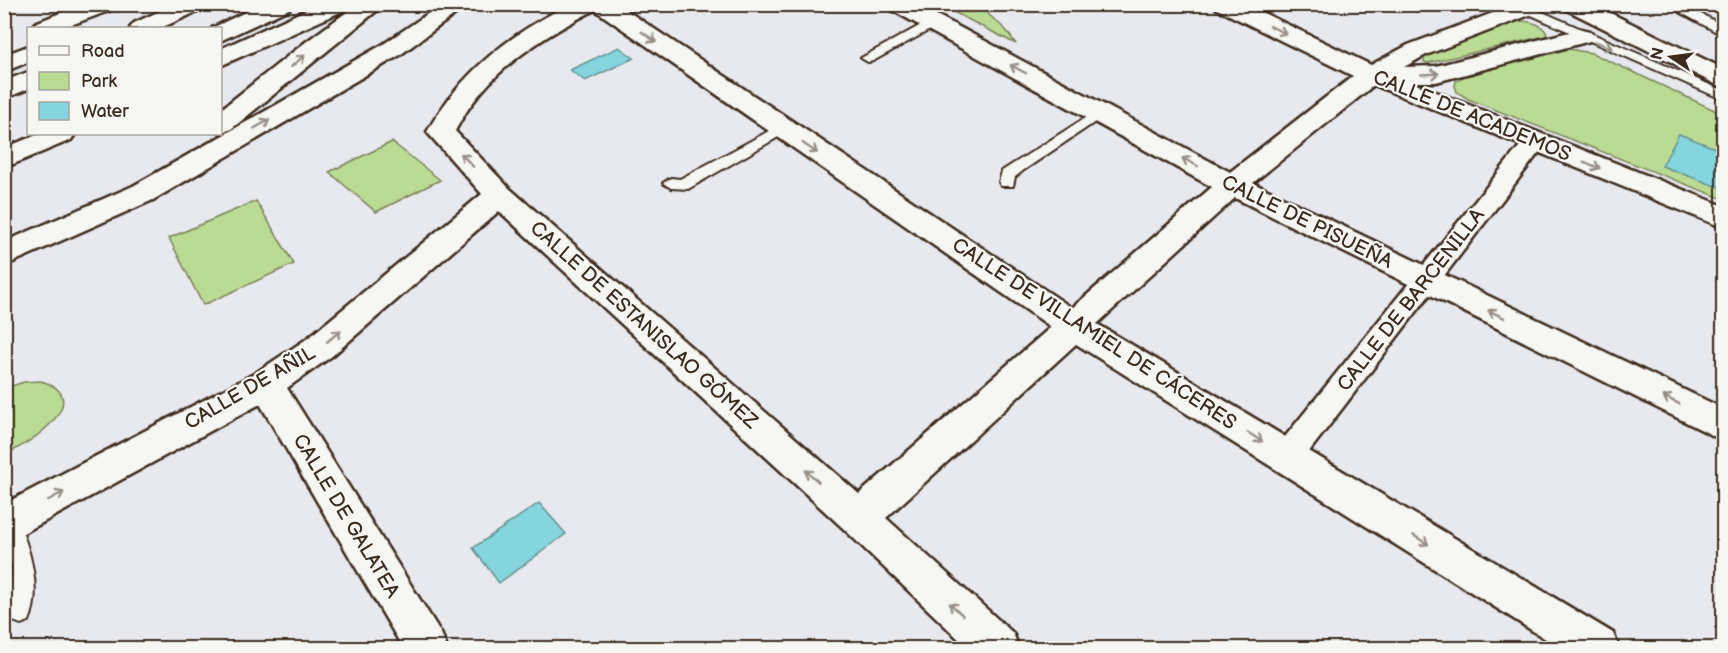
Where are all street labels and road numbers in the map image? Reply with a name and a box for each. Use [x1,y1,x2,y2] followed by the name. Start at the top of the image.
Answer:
[1369,65,1575,167] street label: CALLE DE ACADEMOS
[1217,170,1397,274] street label: CALLE DE PISUEÑA
[1332,203,1490,396] street label: CALLE DE BARCENILLA
[525,215,764,434] street label: CALLE DE ESTANISLAO GÓMEZ
[947,232,1241,435] street label: CALLE DE VILLAMIEL DE CÁCERES
[181,341,320,435] street label: CALLE DE AÑIL
[288,430,405,603] street label: CALLE DE GALATEA

